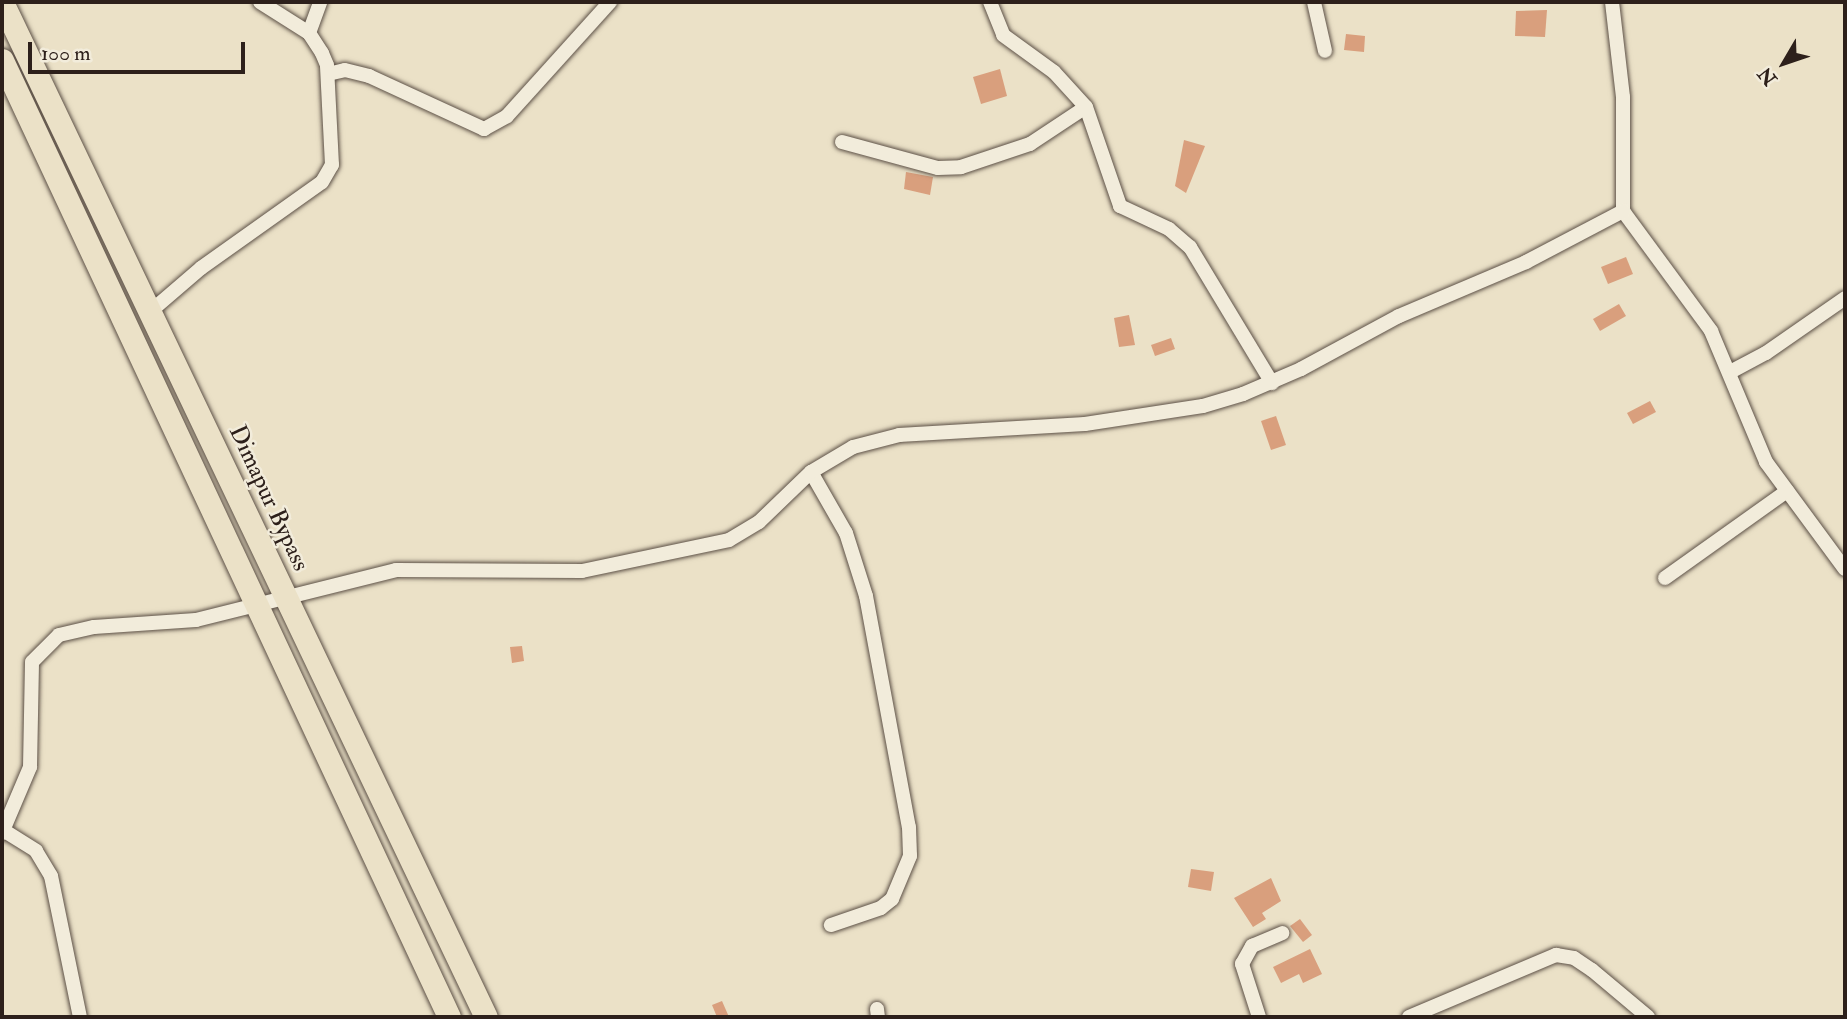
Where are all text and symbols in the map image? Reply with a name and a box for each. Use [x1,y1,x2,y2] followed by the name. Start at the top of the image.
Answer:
[32,28,248,72] scale bar
[1749,28,1819,98] north arrow
[41,40,91,67] text: 100 m
[1753,62,1782,90] text: N
[223,421,315,575] street label: Dimapur Bypass

